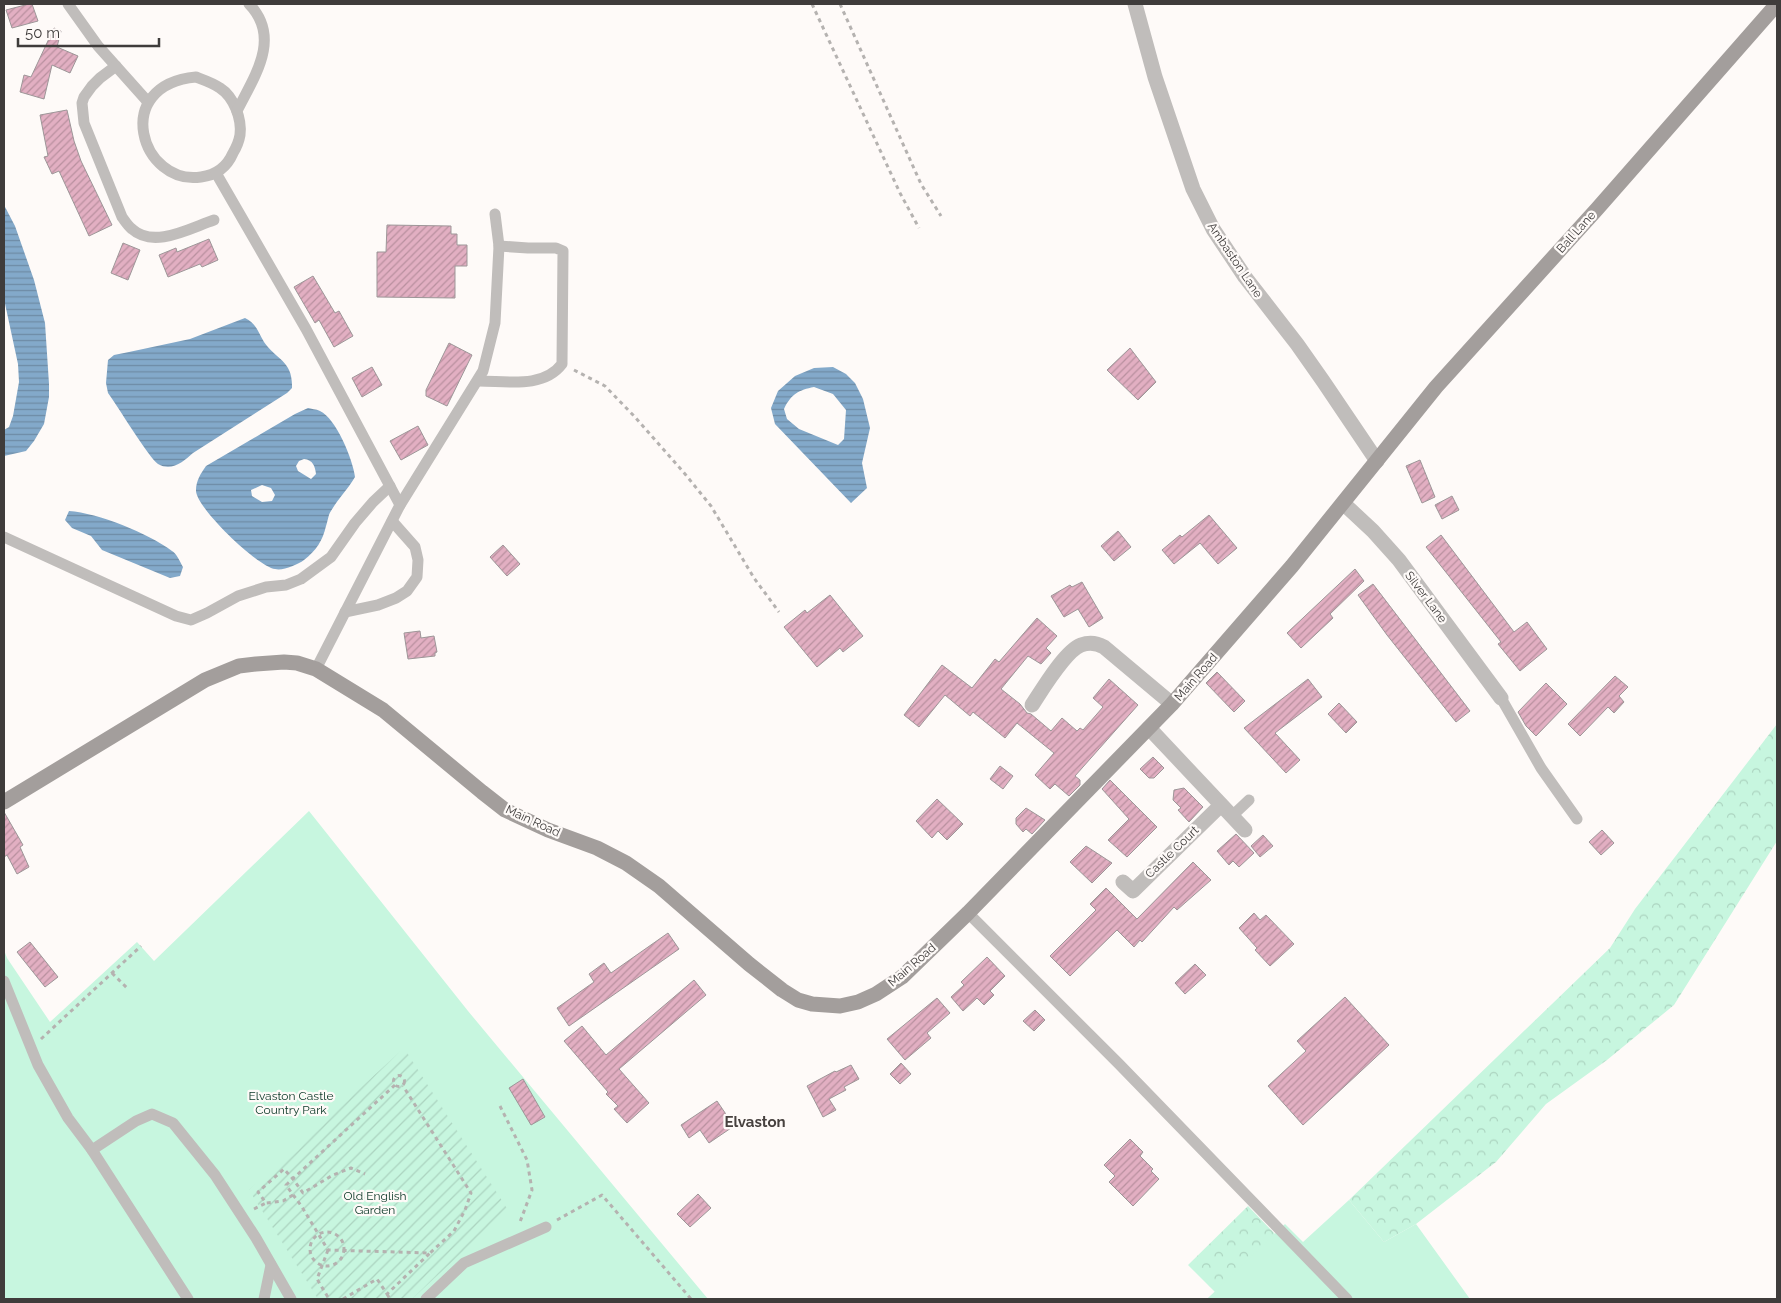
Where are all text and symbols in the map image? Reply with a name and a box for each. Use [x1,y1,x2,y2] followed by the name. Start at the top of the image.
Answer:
[18,15,159,47] scale bar
[25,24,60,42] text: 50 m
[1554,208,1598,256] street label: Ball Lane
[1205,220,1265,300] street label: Ambaston Lane
[1402,569,1450,625] street label: Silver Lane
[1172,650,1220,704] street label: Main Road
[504,802,562,840] street label: Main Road
[1142,823,1202,881] street label: Castle Court
[885,941,939,989] street label: Main Road
[249,1089,333,1117] park label: Elvaston Castle Country Park
[724,1113,786,1131] district label: Elvaston
[343,1189,407,1217] park label: Old English Garden

